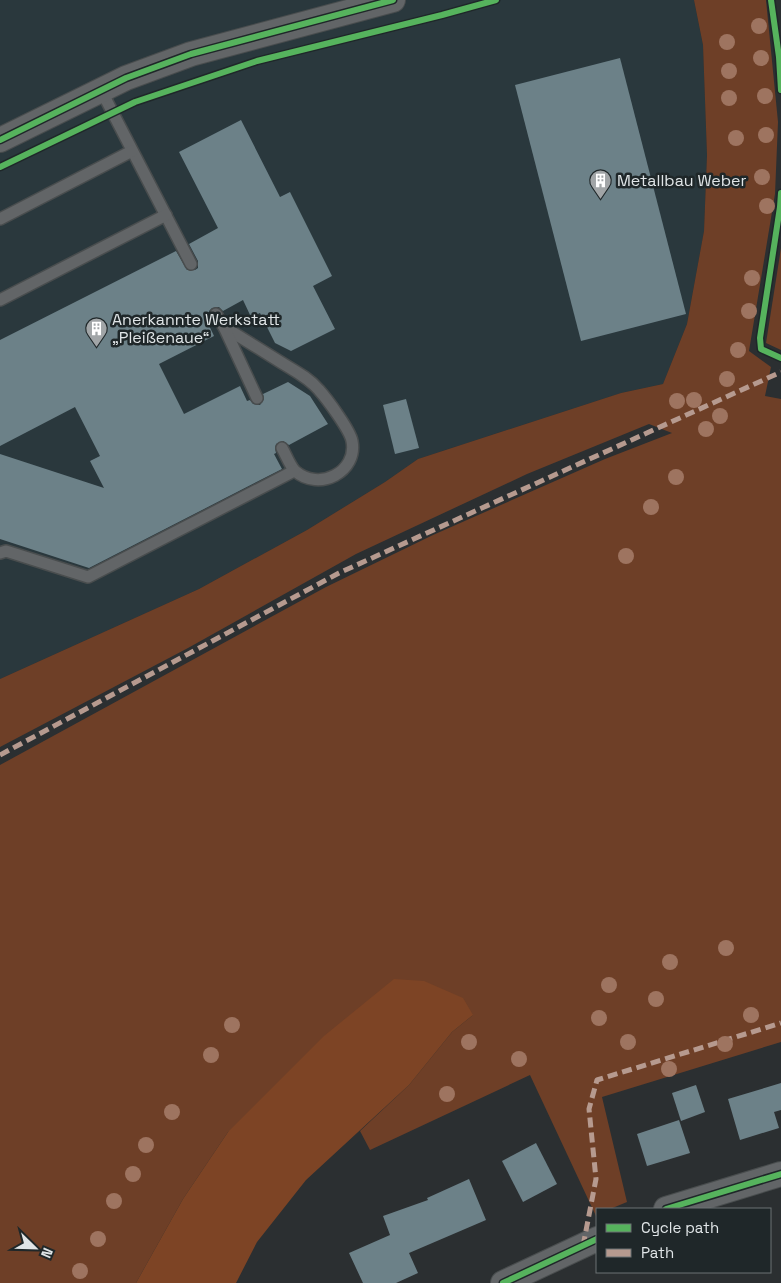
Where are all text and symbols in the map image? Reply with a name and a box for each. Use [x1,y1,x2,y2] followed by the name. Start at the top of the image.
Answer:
[589,168,613,199] building icon: Metallbau Weber
[617,170,747,191] place label: Metallbau Weber
[112,309,280,348] place label: Anerkannte Werkstatt „Pleißenaue“
[84,316,108,347] building icon: Anerkannte Werkstatt „Pleißenaue“
[596,1208,771,1273] legend
[641,1218,719,1237] text: Cycle path
[10,1223,60,1273] north arrow
[641,1243,674,1262] text: Path
[37,1245,57,1261] text: N

